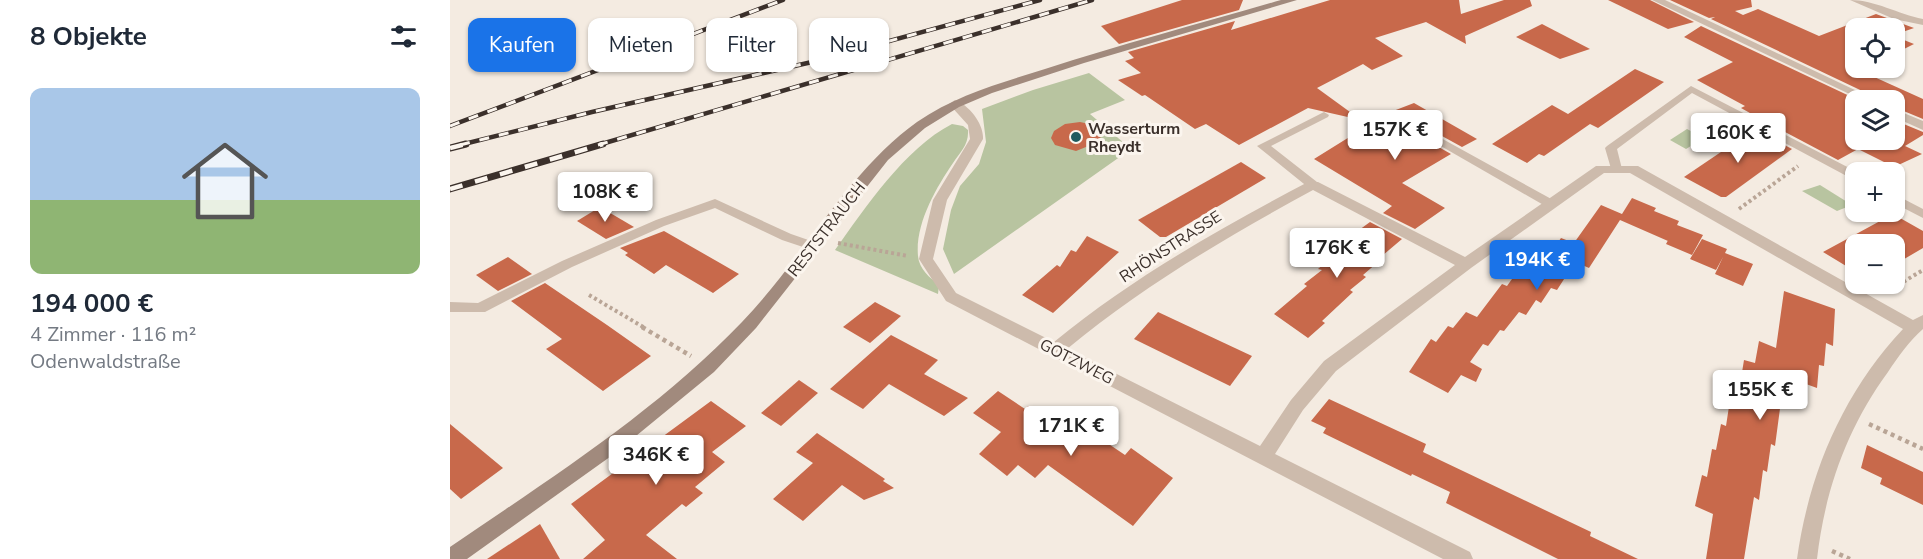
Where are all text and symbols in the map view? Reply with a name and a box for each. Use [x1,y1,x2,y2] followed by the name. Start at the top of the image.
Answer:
[468,18,576,72] chip: Kaufen
[588,18,694,72] chip: Mieten
[706,18,797,72] chip: Filter
[809,18,889,72] chip: Neu
[1845,18,1905,294] map controls
[1845,18,1905,78] button: locate
[30,19,147,54] text: 8 Objekte
[387,20,420,53] icon: filters
[1845,90,1905,150] button: layers
[1346,110,1444,161] pin: 157K €
[1689,113,1787,164] pin: 160K €
[1362,116,1428,143] text: 157K €
[1088,118,1180,158] place label: Wasserturm Rheydt
[1705,119,1771,146] text: 160K €
[171,127,279,235] icon: home
[1069,130,1083,144] marker: Wasserturm Rheydt
[1845,162,1905,222] button: +
[556,172,654,223] pin: 108K €
[572,178,638,205] text: 108K €
[783,178,871,282] street label: RESTSTRAUCH
[1115,206,1226,288] street label: RHÖNSTRASSE
[1288,228,1386,279] pin: 176K €
[1304,234,1370,261] text: 176K €
[1845,234,1905,294] button: −
[1488,240,1586,291] pin: 194K €
[1504,246,1570,273] text: 194K €
[30,286,153,321] text: 194 000 €
[30,321,196,348] text: 4 Zimmer · 116 m²
[1036,334,1117,390] street label: GOTZWEG
[30,348,181,375] text: Odenwaldstraße
[1711,370,1809,421] pin: 155K €
[1727,376,1793,403] text: 155K €
[1022,406,1120,457] pin: 171K €
[1038,412,1104,439] text: 171K €
[607,435,705,486] pin: 346K €
[623,441,689,468] text: 346K €

